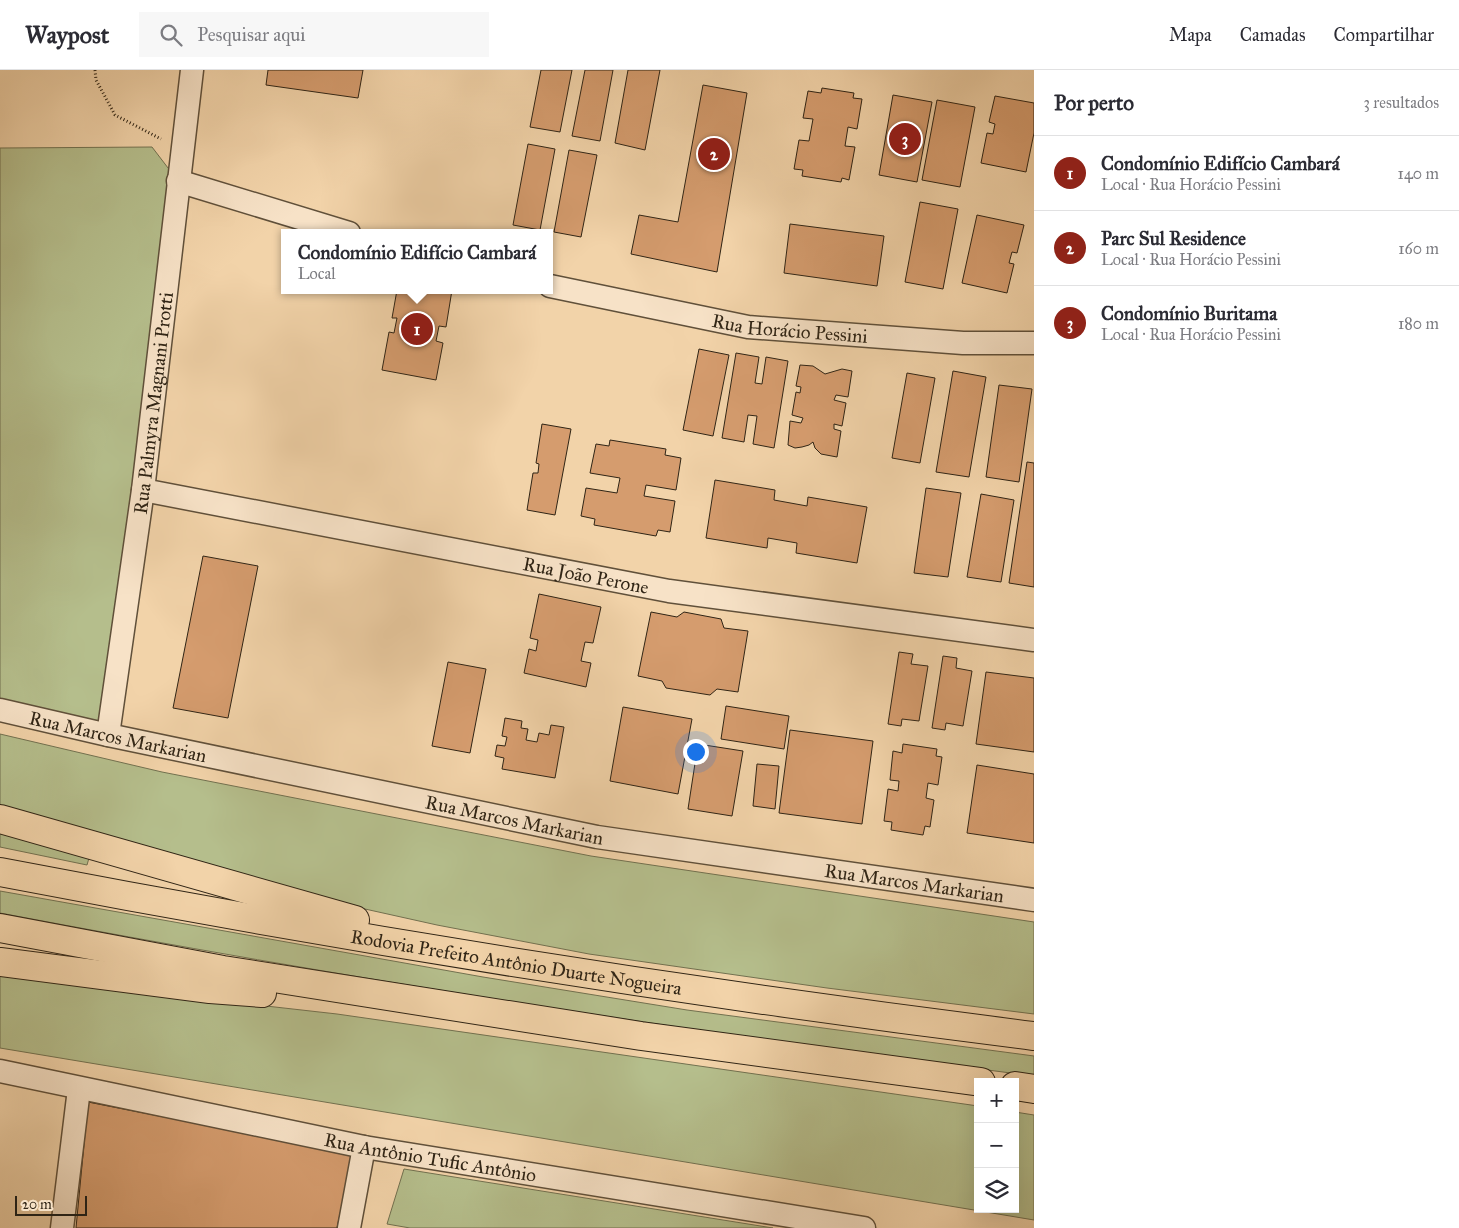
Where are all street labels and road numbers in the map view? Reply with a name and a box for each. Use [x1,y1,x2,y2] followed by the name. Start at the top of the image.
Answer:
[128,291,178,516] street label: Rua Palmyra Magnani Protti
[710,308,869,347] street label: Rua Horácio Pessini
[521,552,651,598] street label: Rua João Perone
[27,706,209,767] street label: Rua Marcos Markarian
[423,790,605,849] street label: Rua Marcos Markarian
[823,858,1006,907] street label: Rua Marcos Markarian
[349,924,684,1000] street label: Rodovia Prefeito Antônio Duarte Nogueira
[322,1128,538,1186] street label: Rua Antônio Tufic Antônio

